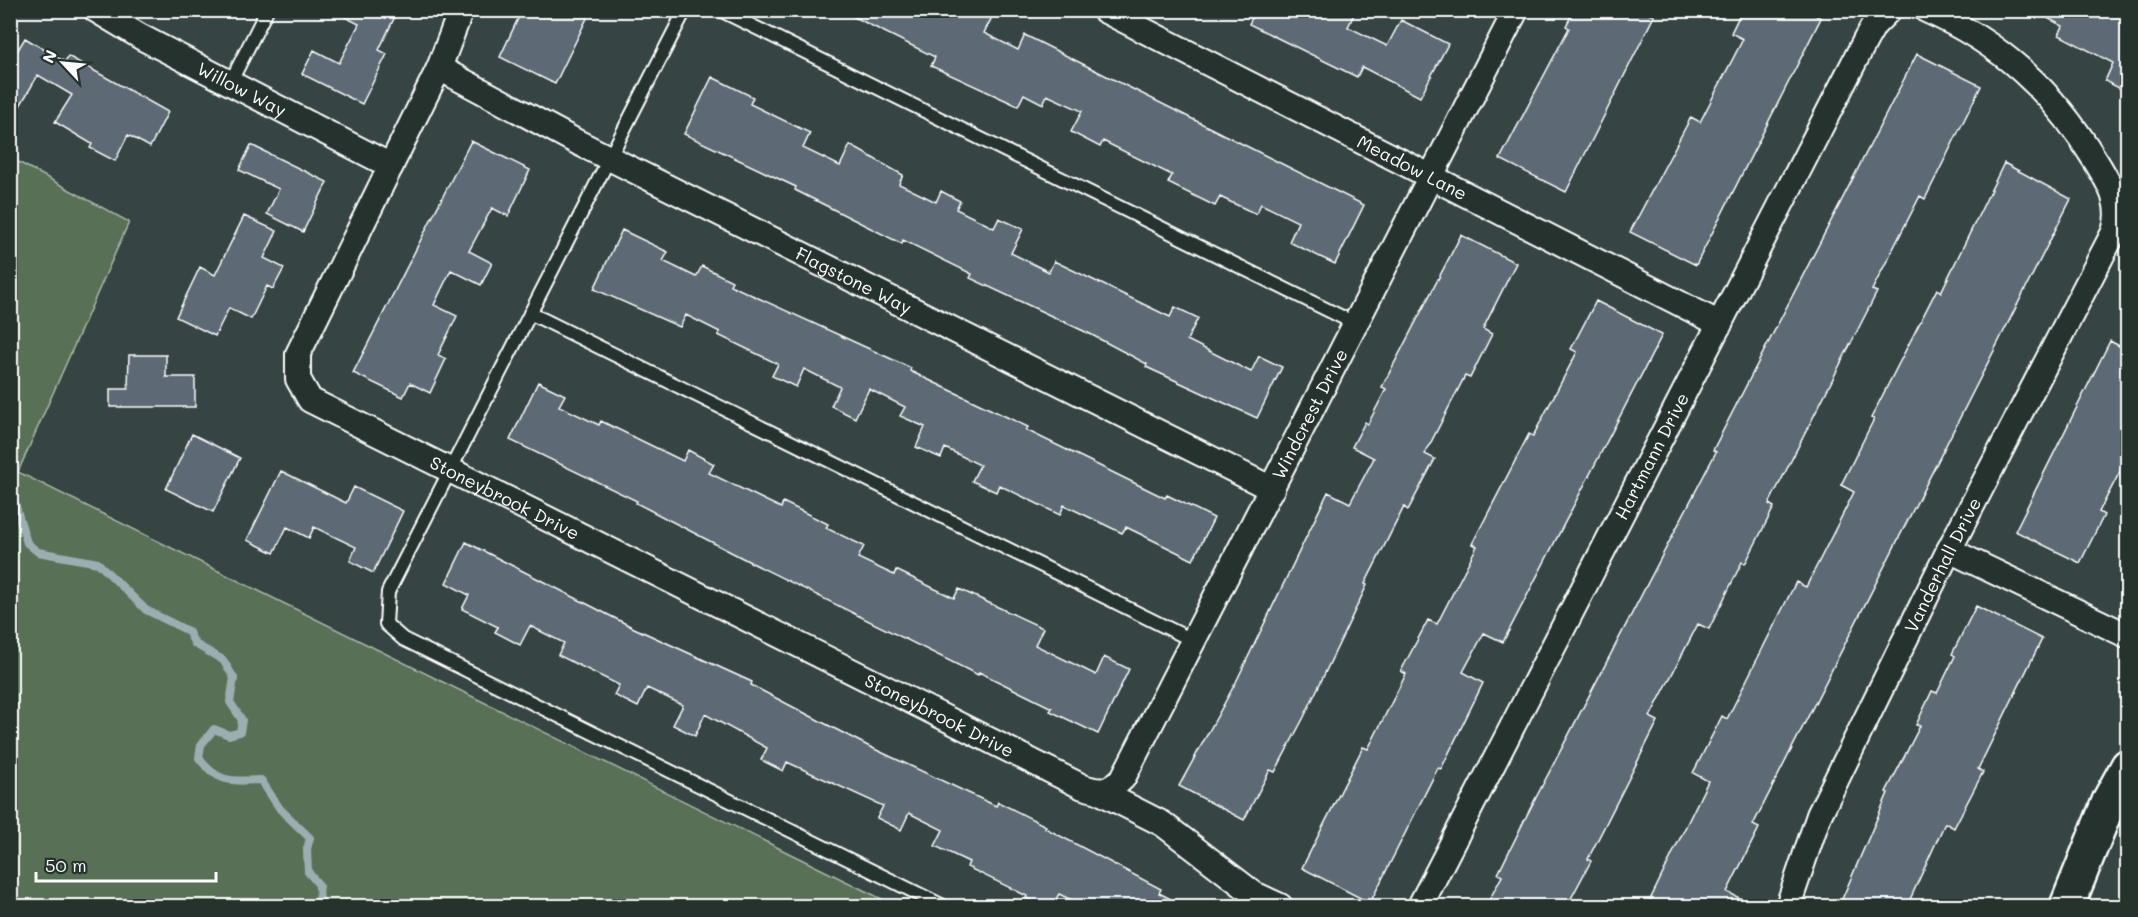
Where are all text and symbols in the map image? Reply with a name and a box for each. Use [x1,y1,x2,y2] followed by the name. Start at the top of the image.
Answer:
[33,33,93,93] north arrow
[37,46,61,66] text: N
[193,56,291,122] street label: Willow Way
[1353,129,1471,205] street label: Meadow Lane
[792,241,916,319] street label: Flagstone Way
[1266,344,1353,483] street label: Windcrest Drive
[1609,388,1694,524] street label: Hartmann Drive
[426,450,584,545] street label: Stoneybrook Drive
[1898,493,1986,636] street label: Vanderhall Drive
[861,668,1018,763] street label: Stoneybrook Drive
[36,845,216,883] scale bar
[45,853,87,877] text: 50 m

